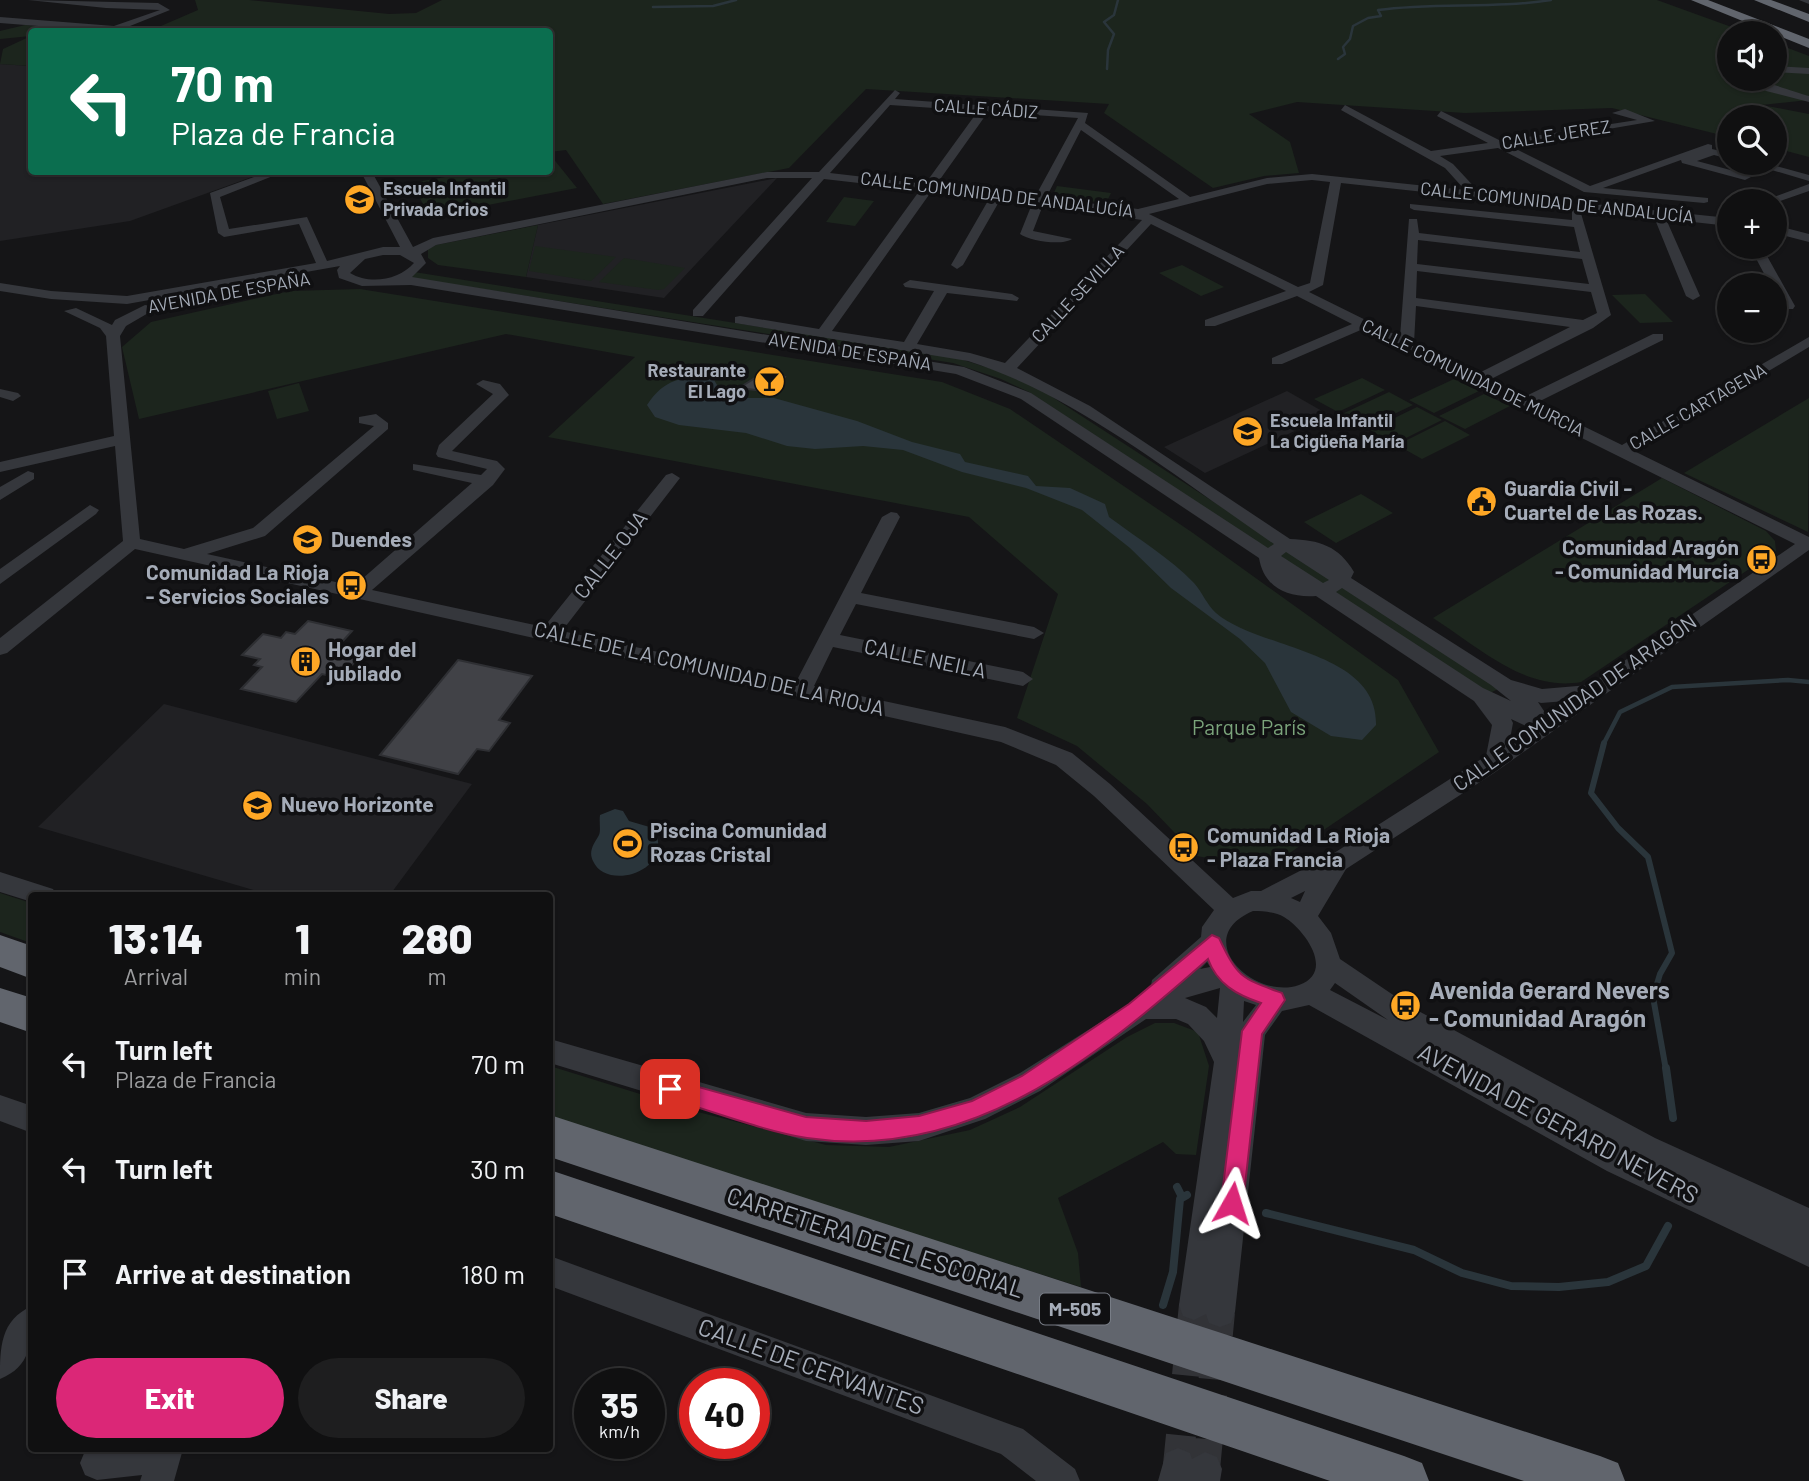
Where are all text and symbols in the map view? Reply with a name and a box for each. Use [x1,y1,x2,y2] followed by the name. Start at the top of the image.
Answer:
[1717,21,1787,343] map controls
[1717,21,1787,91] button: sound
[171,53,274,112] text: 70 m
[56,56,147,147] icon: left
[933,93,1039,123] street label: CALLE CÁDIZ
[1717,105,1787,175] button: search
[171,113,395,151] text: Plaza de Francia
[1500,115,1612,153] street label: CALLE JEREZ
[859,166,1135,222] street label: CALLE COMUNIDAD DE ANDALUCÍA
[383,177,506,220] place label: Escuela Infantil Privada Crios
[1419,177,1695,227] street label: CALLE COMUNIDAD DE ANDALUCÍA
[343,182,377,216] school or university icon: Escuela Infantil Privada Crios
[1717,189,1787,259] button: +
[1026,240,1128,347] street label: CALLE SEVILLA
[146,267,312,317] street label: AVENIDA DE ESPAÑA
[1717,273,1787,343] button: −
[1359,314,1588,441] street label: CALLE COMUNIDAD DE MURCIA
[767,327,933,375] street label: AVENIDA DE ESPAÑA
[1625,358,1770,454] street label: CALLE CARTAGENA
[648,359,746,402] place label: Restaurante El Lago
[752,364,786,398] bar icon: Restaurante El Lago
[1270,409,1405,452] place label: Escuela Infantil La Cigüeña María
[1230,414,1264,448] school or university icon: Escuela Infantil La Cigüeña María
[1504,475,1703,524] place label: Guardia Civil - Cuartel de Las Rozas.
[1464,484,1498,518] public building icon: Guardia Civil - Cuartel de Las Rozas.
[568,505,652,603] street label: CALLE OJA
[291,523,325,557] school or university icon: Duendes
[331,526,412,551] place label: Duendes
[1555,534,1739,583] place label: Comunidad Aragón - Comunidad Murcia
[1745,543,1779,577] bus stop icon: Comunidad Aragón - Comunidad Murcia
[146,559,329,608] place label: Comunidad La Rioja - Servicios Sociales
[335,568,369,602] bus stop icon: Comunidad La Rioja - Servicios Sociales
[1448,608,1701,796] street label: CALLE COMUNIDAD DE ARAGÓN
[532,615,887,720] street label: CALLE DE LA COMUNIDAD DE LA RIOJA
[862,632,989,683] street label: CALLE NEILA
[326,636,416,685] place label: Hogar del jubilado
[288,645,322,679] building icon: Hogar del jubilado
[1192,714,1306,739] park label: Parque París
[241,788,275,822] school or university icon: Nuevo Horizonte
[281,791,434,816] place label: Nuevo Horizonte
[650,817,827,866] place label: Piscina Comunidad Rozas Cristal
[1207,822,1390,871] place label: Comunidad La Rioja - Plaza Francia
[610,826,644,860] sports icon: Piscina Comunidad Rozas Cristal
[1167,831,1201,865] bus stop icon: Comunidad La Rioja - Plaza Francia
[109,912,203,962] text: 13:14
[295,912,310,962] text: 1
[402,912,472,962] text: 280
[124,962,188,990] text: Arrival
[284,962,321,990] text: min
[428,962,447,990] text: m
[1429,975,1670,1032] place label: Avenida Gerard Nevers - Comunidad Aragón
[1389,988,1423,1022] bus stop icon: Avenida Gerard Nevers - Comunidad Aragón
[115,1034,213,1065] text: Turn left
[1414,1036,1704,1209] street label: AVENIDA DE GERARD NEVERS
[56,1045,94,1083] icon: left
[471,1048,525,1079] text: 70 m
[640,1059,700,1119] pin
[115,1065,276,1093] text: Plaza de Francia
[651,1070,689,1108] icon: arrive
[56,1150,94,1188] icon: left
[115,1153,213,1184] text: Turn left
[470,1153,525,1184] text: 30 m
[1195,1166,1269,1240] position arrow
[723,1180,1028,1303] street label: CARRETERA DE EL ESCORIAL
[56,1255,94,1293] icon: arrive
[115,1258,351,1289] text: Arrive at destination
[461,1258,525,1289] text: 180 m
[1040,1294,1110,1324] road number: M-505
[695,1311,928,1420] street label: CALLE DE CERVANTES
[56,1358,284,1438] button: Exit
[298,1358,525,1438] button: Share
[679,1368,770,1459] speed limit sign: 40
[601,1383,638,1425] text: 35
[599,1420,640,1442] text: km/h

